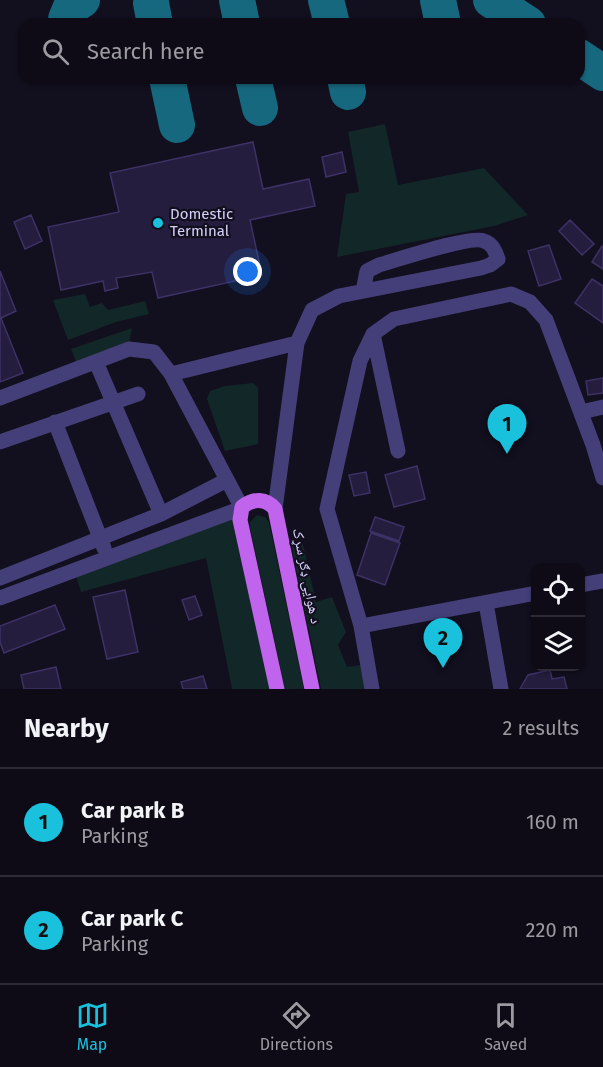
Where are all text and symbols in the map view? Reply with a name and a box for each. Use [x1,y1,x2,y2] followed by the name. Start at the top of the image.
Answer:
[18,18,585,84] search box
[39,35,72,68] icon: search
[87,38,205,65] text: Search here
[170,205,233,240] place label: Domestic Terminal
[151,216,165,230] marker: Domestic Terminal
[233,257,262,286] your location
[488,404,526,454] pin: 1
[288,527,325,626] street label: د هوایی ډګر سړک
[531,563,585,671] map controls
[531,563,585,617] button: locate
[531,617,585,671] button: layers
[424,618,462,668] pin: 2
[24,713,109,744] text: Nearby
[502,716,579,740] text: 2 results
[81,797,184,824] text: Car park B
[39,810,48,834] text: 1
[526,810,579,834] text: 160 m
[81,824,148,848] text: Parking
[81,905,183,932] text: Car park C
[38,918,49,942] text: 2
[526,918,579,942] text: 220 m
[81,932,148,956] text: Parking
[76,999,109,1054] tab: Map
[260,999,333,1054] tab: Directions
[484,999,527,1054] tab: Saved

